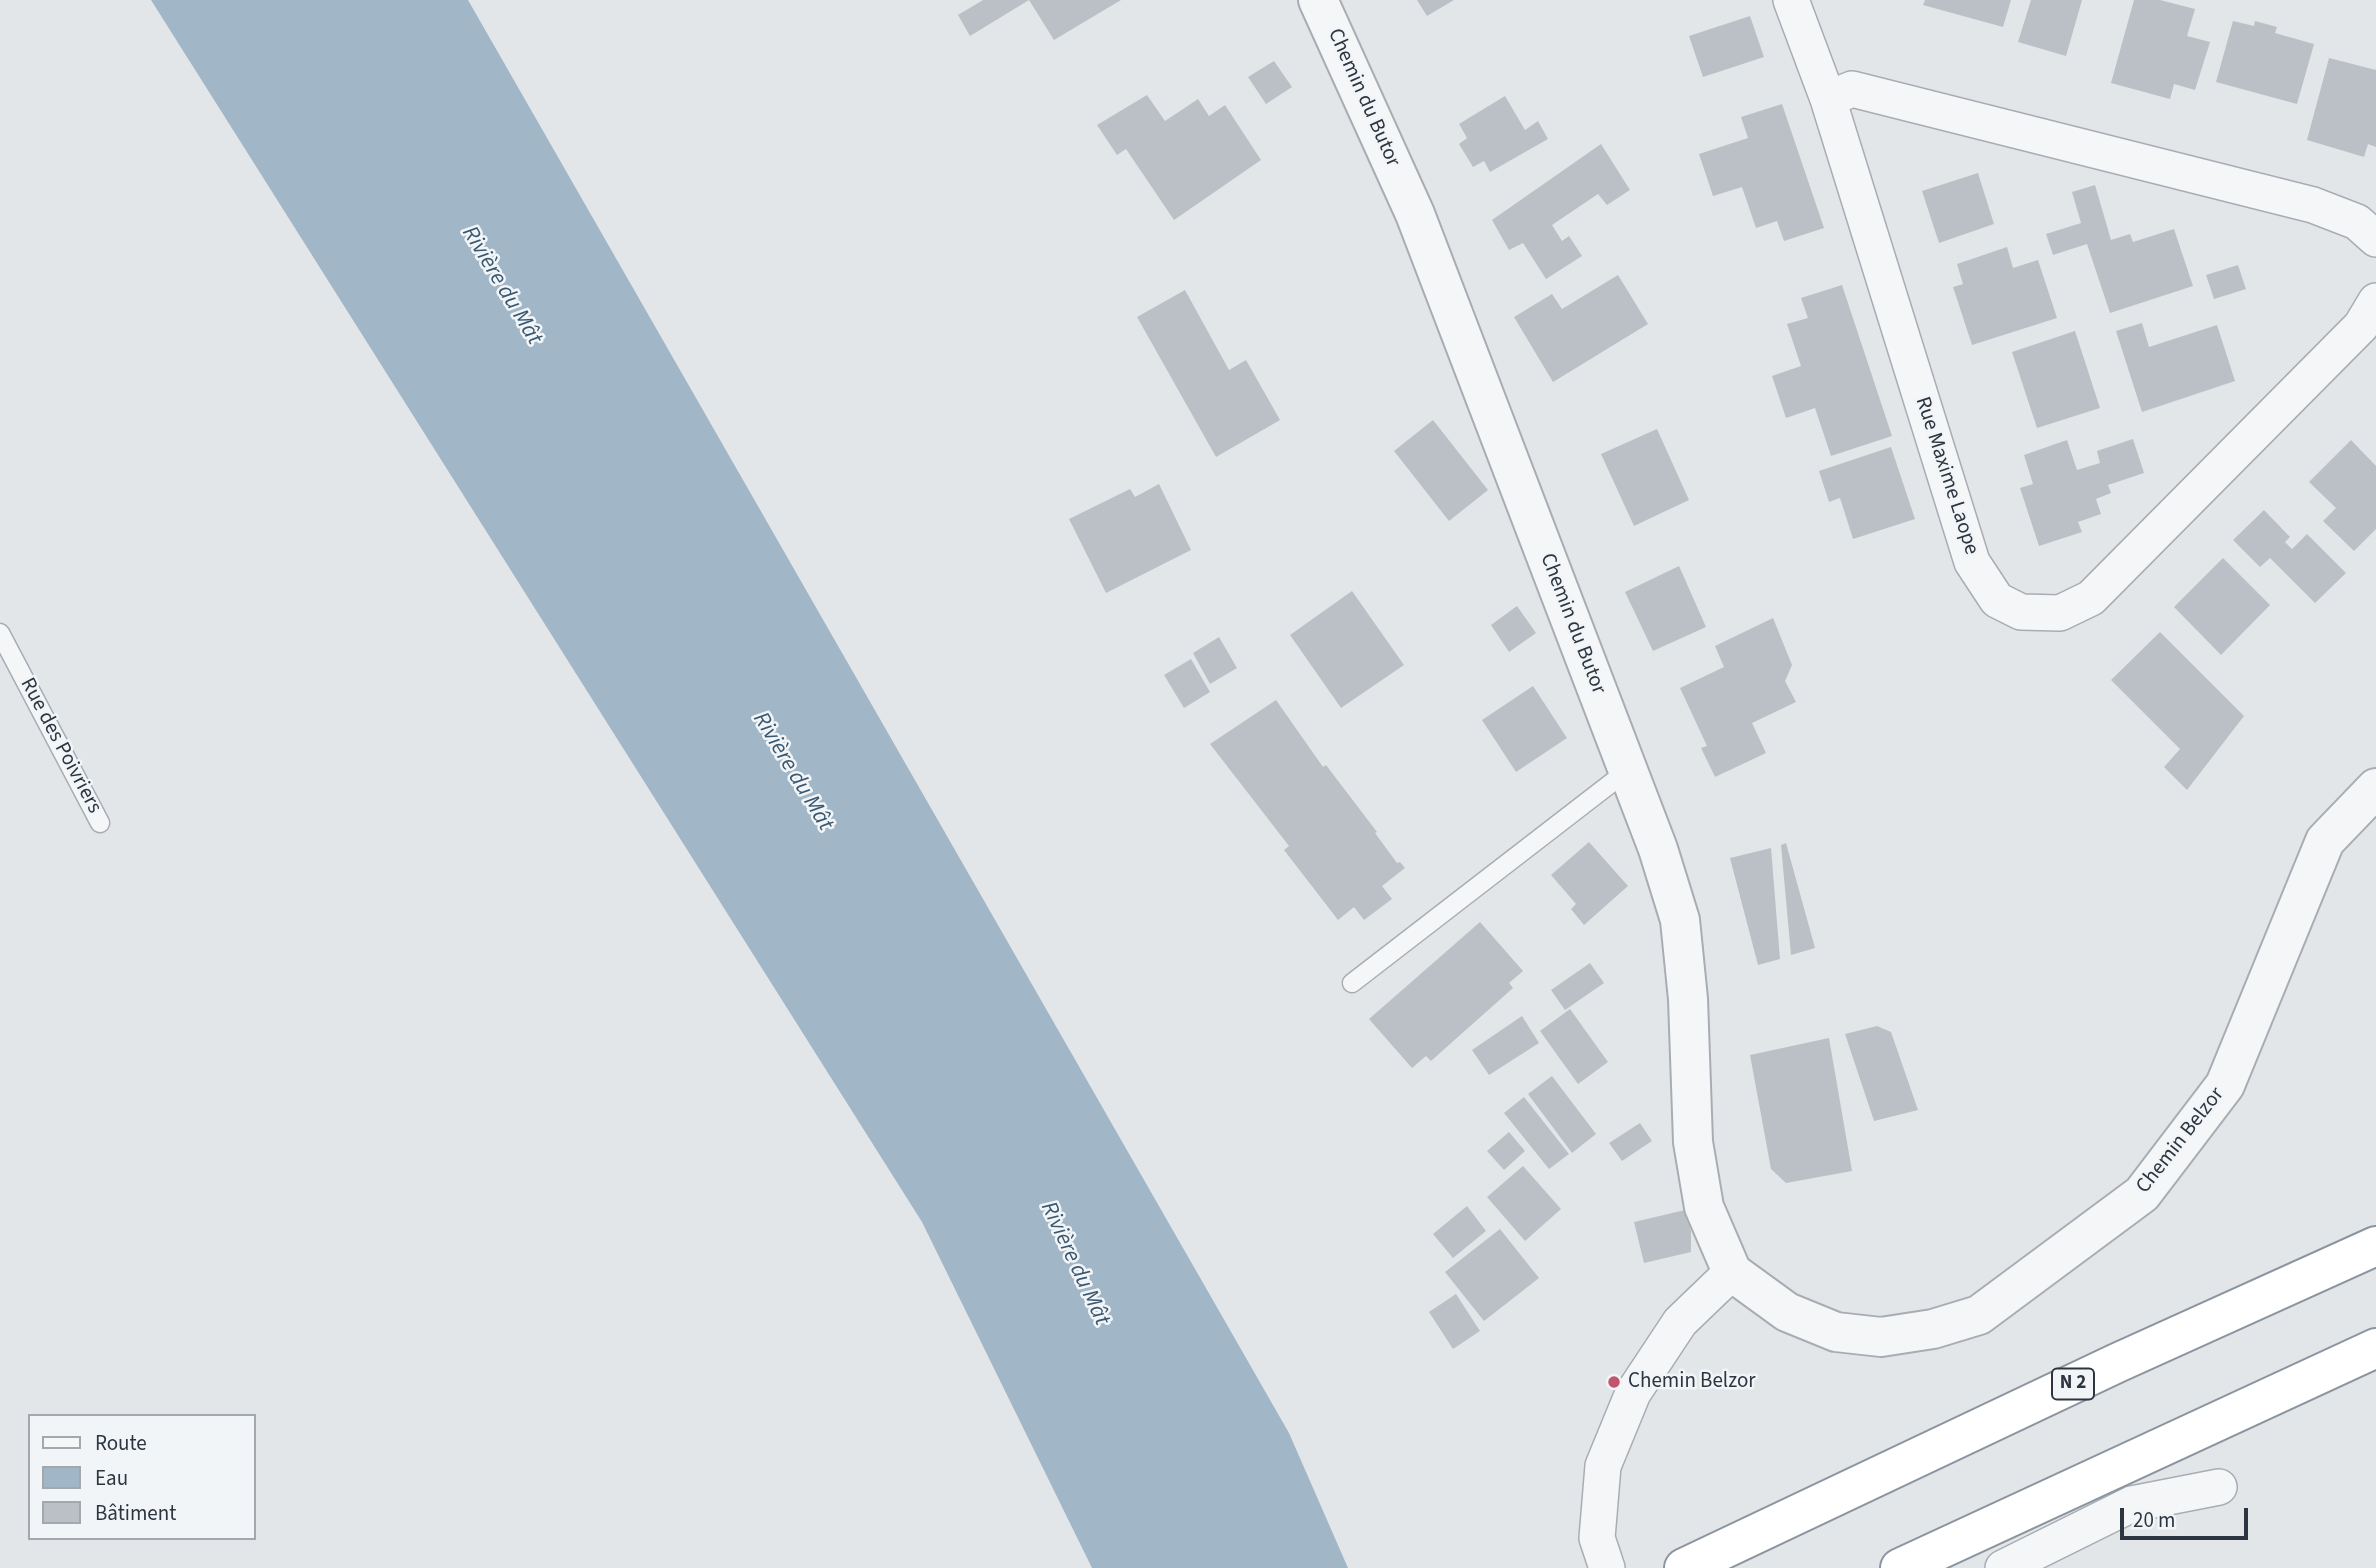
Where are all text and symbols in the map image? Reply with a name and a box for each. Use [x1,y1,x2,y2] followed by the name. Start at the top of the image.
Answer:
[1321,25,1405,171] street label: Chemin du Butor
[455,222,547,350] water label: Rivière du Mât
[1909,394,1983,558] street label: Rue Maxime Laope
[1534,550,1610,698] street label: Chemin du Butor
[14,674,106,818] street label: Rue des Poivriers
[746,708,838,836] water label: Rivière du Mât
[2132,1083,2230,1199] street label: Chemin Belzor
[1033,1198,1115,1330] water label: Rivière du Mât
[2052,1368,2094,1400] road number: N 2
[1628,1369,1756,1395] place label: Chemin Belzor
[1606,1374,1622,1390] marker: Chemin Belzor
[28,1414,256,1540] legend
[95,1428,147,1458] text: Route
[95,1463,128,1493] text: Eau
[2124,1494,2252,1538] scale bar
[95,1498,176,1528] text: Bâtiment
[2133,1505,2175,1535] text: 20 m

